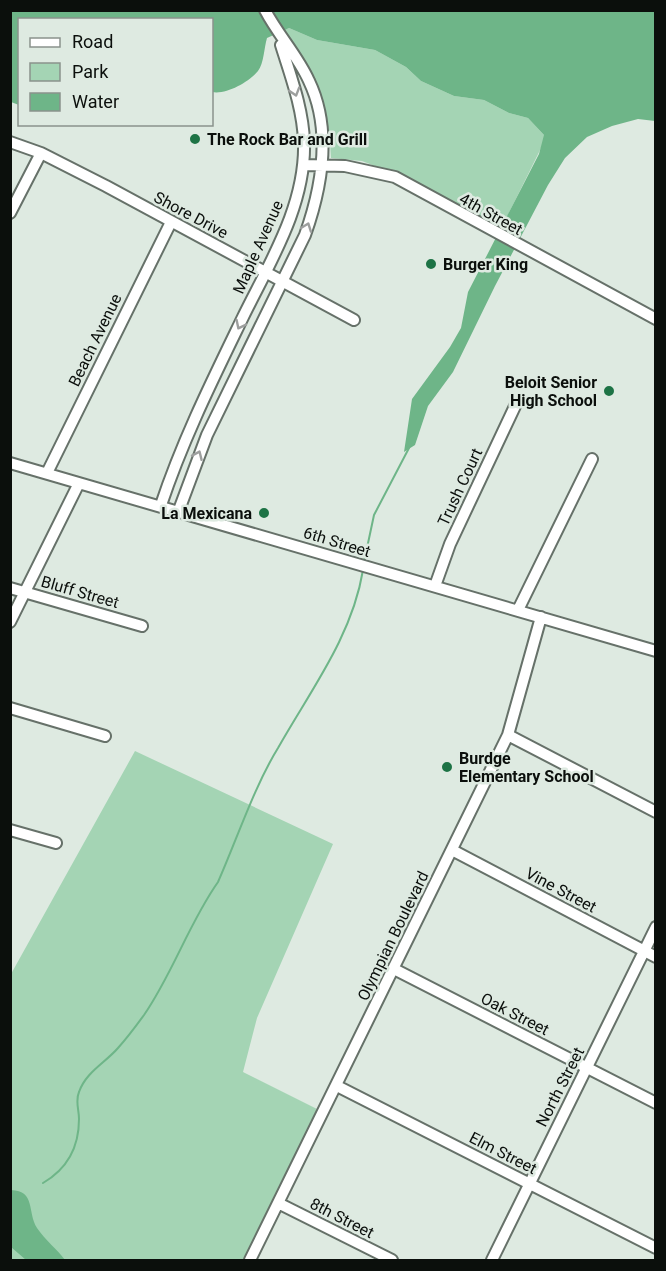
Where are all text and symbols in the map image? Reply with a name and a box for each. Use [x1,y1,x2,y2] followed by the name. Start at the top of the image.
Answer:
[18,18,213,126] legend
[72,31,113,52] text: Road
[72,61,109,82] text: Park
[288,86,301,97] one-way arrow
[72,91,119,112] text: Water
[207,130,367,149] place label: The Rock Bar and Grill
[188,132,202,146] marker: The Rock Bar and Grill
[151,188,231,242] street label: Shore Drive
[456,189,526,239] street label: 4th Street
[229,197,287,297] street label: Maple Avenue
[300,223,313,233] one-way arrow
[443,255,528,274] place label: Burger King
[424,257,438,271] marker: Burger King
[64,291,126,389] street label: Beach Avenue
[235,318,247,329] one-way arrow
[505,373,597,410] place label: Beloit Senior High School
[602,384,616,398] marker: Beloit Senior High School
[434,445,486,529] street label: Trush Court
[191,450,203,461] one-way arrow
[161,504,252,523] place label: La Mexicana
[257,506,271,520] marker: La Mexicana
[301,523,373,561] street label: 6th Street
[39,572,121,612] street label: Bluff Street
[459,749,594,786] place label: Burdge Elementary School
[440,760,454,774] marker: Burdge Elementary School
[522,863,600,917] street label: Vine Street
[353,868,433,1004] street label: Olympian Boulevard
[478,989,552,1039] street label: Oak Street
[532,1044,588,1130] street label: North Street
[466,1128,540,1178] street label: Elm Street
[307,1194,377,1242] street label: 8th Street

